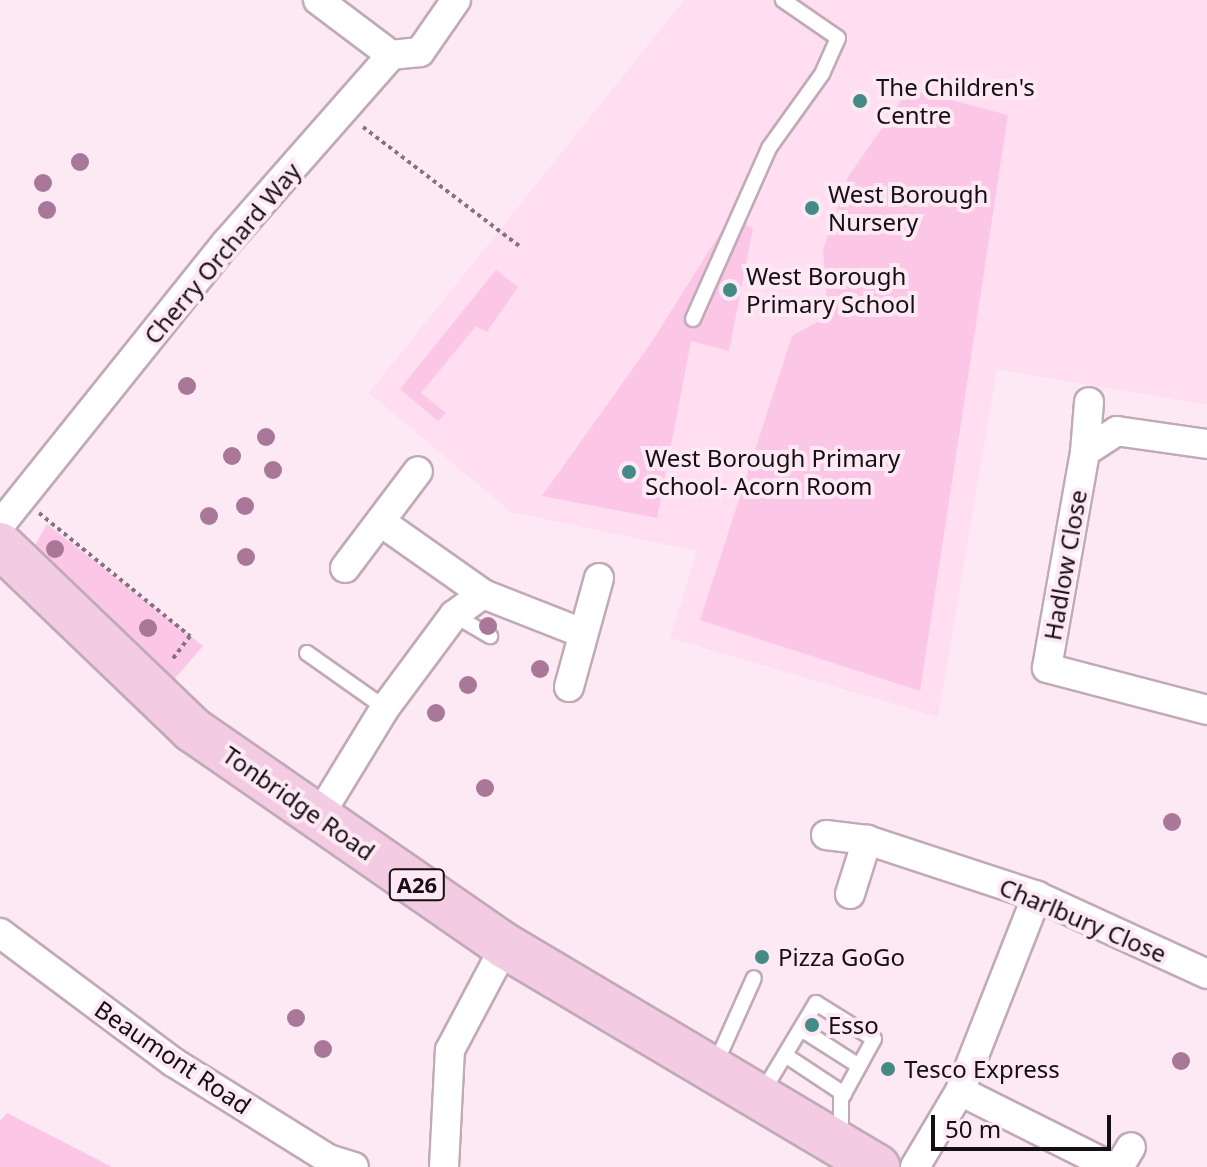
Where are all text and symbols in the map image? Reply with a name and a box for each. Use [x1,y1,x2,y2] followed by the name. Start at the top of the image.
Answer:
[876,73,1035,129] place label: The Children's Centre
[851,92,869,110] marker: The Children's Centre
[138,156,306,350] street label: Cherry Orchard Way
[828,180,988,236] place label: West Borough Nursery
[803,199,821,217] marker: West Borough Nursery
[746,262,916,318] place label: West Borough Primary School
[721,281,739,299] marker: West Borough Primary School
[645,444,900,500] place label: West Borough Primary School- Acorn Room
[620,463,638,481] marker: West Borough Primary School- Acorn Room
[1038,488,1092,642] street label: Hadlow Close
[217,740,381,866] street label: Tonbridge Road
[387,867,447,903] road number: A26
[995,872,1171,968] street label: Charlbury Close
[778,943,905,971] place label: Pizza GoGo
[753,948,771,966] marker: Pizza GoGo
[90,994,256,1120] street label: Beaumont Road
[828,1011,879,1039] place label: Esso
[803,1016,821,1034] marker: Esso
[904,1055,1060,1083] place label: Tesco Express
[879,1060,897,1078] marker: Tesco Express
[935,1099,1115,1149] scale bar
[945,1112,1001,1145] text: 50 m

